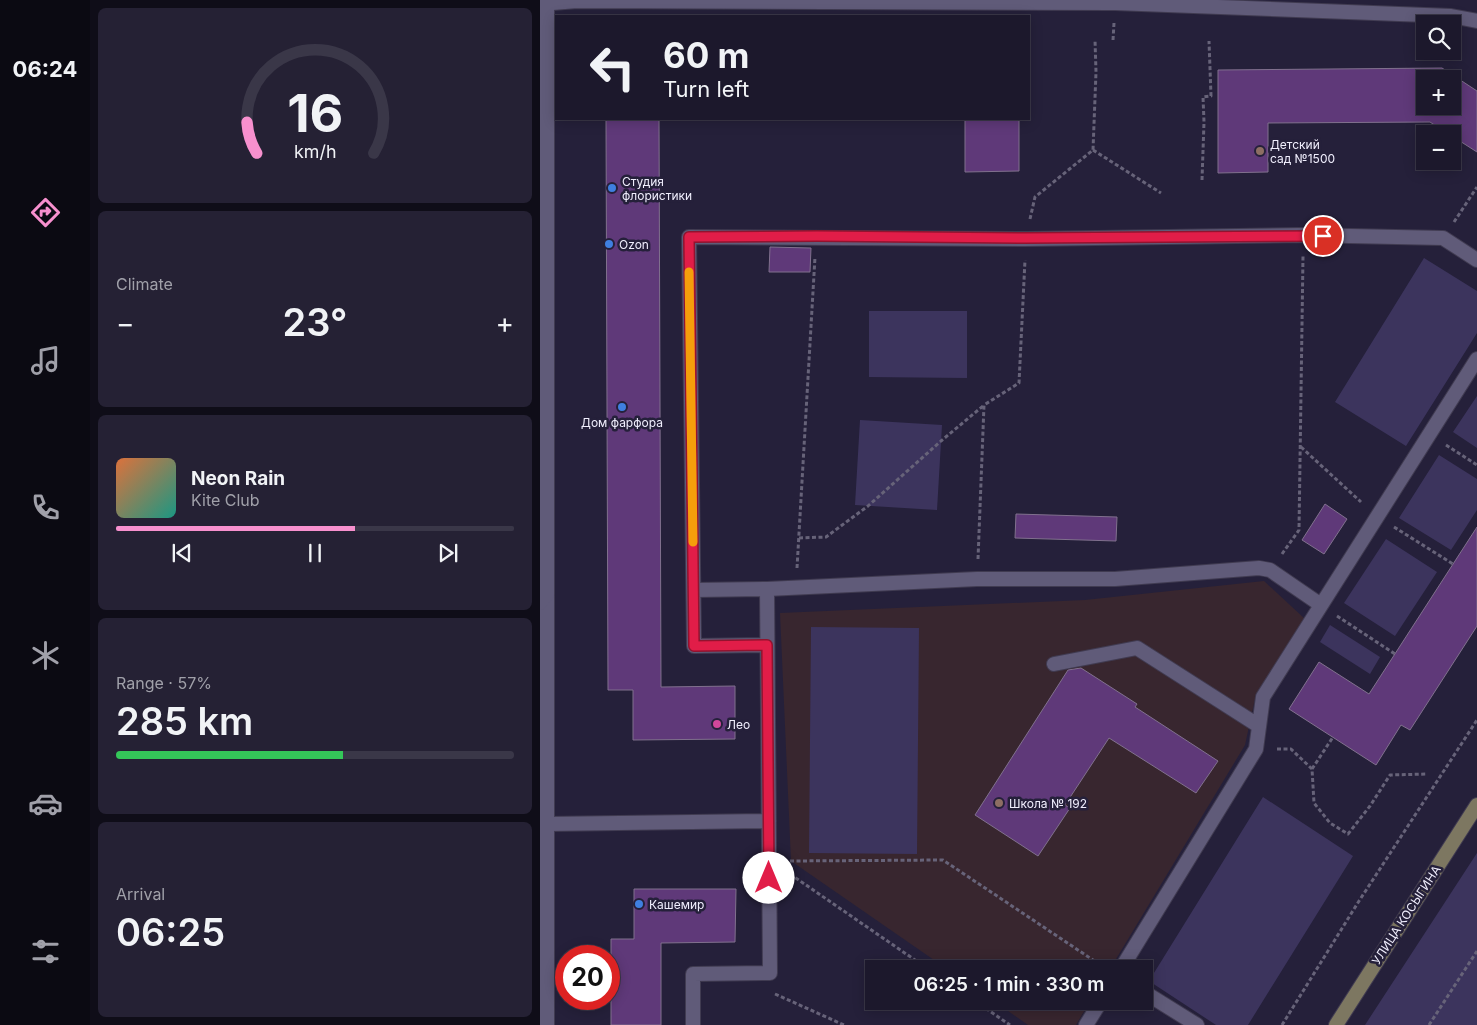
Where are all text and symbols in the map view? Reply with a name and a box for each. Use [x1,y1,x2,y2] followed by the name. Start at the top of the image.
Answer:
[1416,15,1461,170] map controls
[1416,15,1461,60] button: search
[663,34,750,76] text: 60 m
[580,35,645,100] icon: left
[13,56,77,82] text: 06:24
[1416,70,1461,115] button: +
[663,76,749,102] text: Turn left
[287,82,343,145] text: 16
[1416,125,1461,170] button: −
[1270,137,1335,166] place label: Детский сад №1500
[294,141,336,162] text: km/h
[1254,145,1266,157] marker: Детский сад №1500
[622,174,692,203] place label: Студия флористики
[606,182,618,194] marker: Студия флористики
[28,195,63,230] icon: directions
[1302,215,1344,257] pin
[1309,222,1337,250] icon: arrive
[619,237,649,252] place label: Ozon
[603,238,615,250] marker: Ozon
[116,274,173,294] text: Climate
[283,299,347,345] text: 23°
[116,306,135,340] text: −
[495,306,514,340] text: +
[28,343,63,378] icon: music
[616,401,628,413] marker: Дом фарфора
[581,415,663,430] place label: Дом фарфора
[191,467,285,490] text: Neon Rain
[28,490,63,525] icon: phone
[191,490,260,510] text: Kite Club
[168,539,196,567] icon: previous
[301,539,329,567] icon: pause
[434,539,462,567] icon: next
[28,638,63,673] icon: climate
[116,673,212,693] text: Range · 57%
[116,698,253,744] text: 285 km
[727,717,750,732] place label: Лео
[711,718,723,730] marker: Лео
[28,786,63,821] icon: car
[1009,796,1087,811] place label: Школа № 192
[993,797,1005,809] marker: Школа № 192
[742,851,794,903] position arrow
[1368,863,1444,967] street label: УЛИЦА КОСЫГИНА
[116,884,165,904] text: Arrival
[649,897,704,912] place label: Кашемир
[633,898,645,910] marker: Кашемир
[116,909,225,955] text: 06:25
[28,934,63,969] icon: filters
[555,945,620,1010] speed limit sign: 20
[914,973,1104,996] text: 06:25 · 1 min · 330 m

